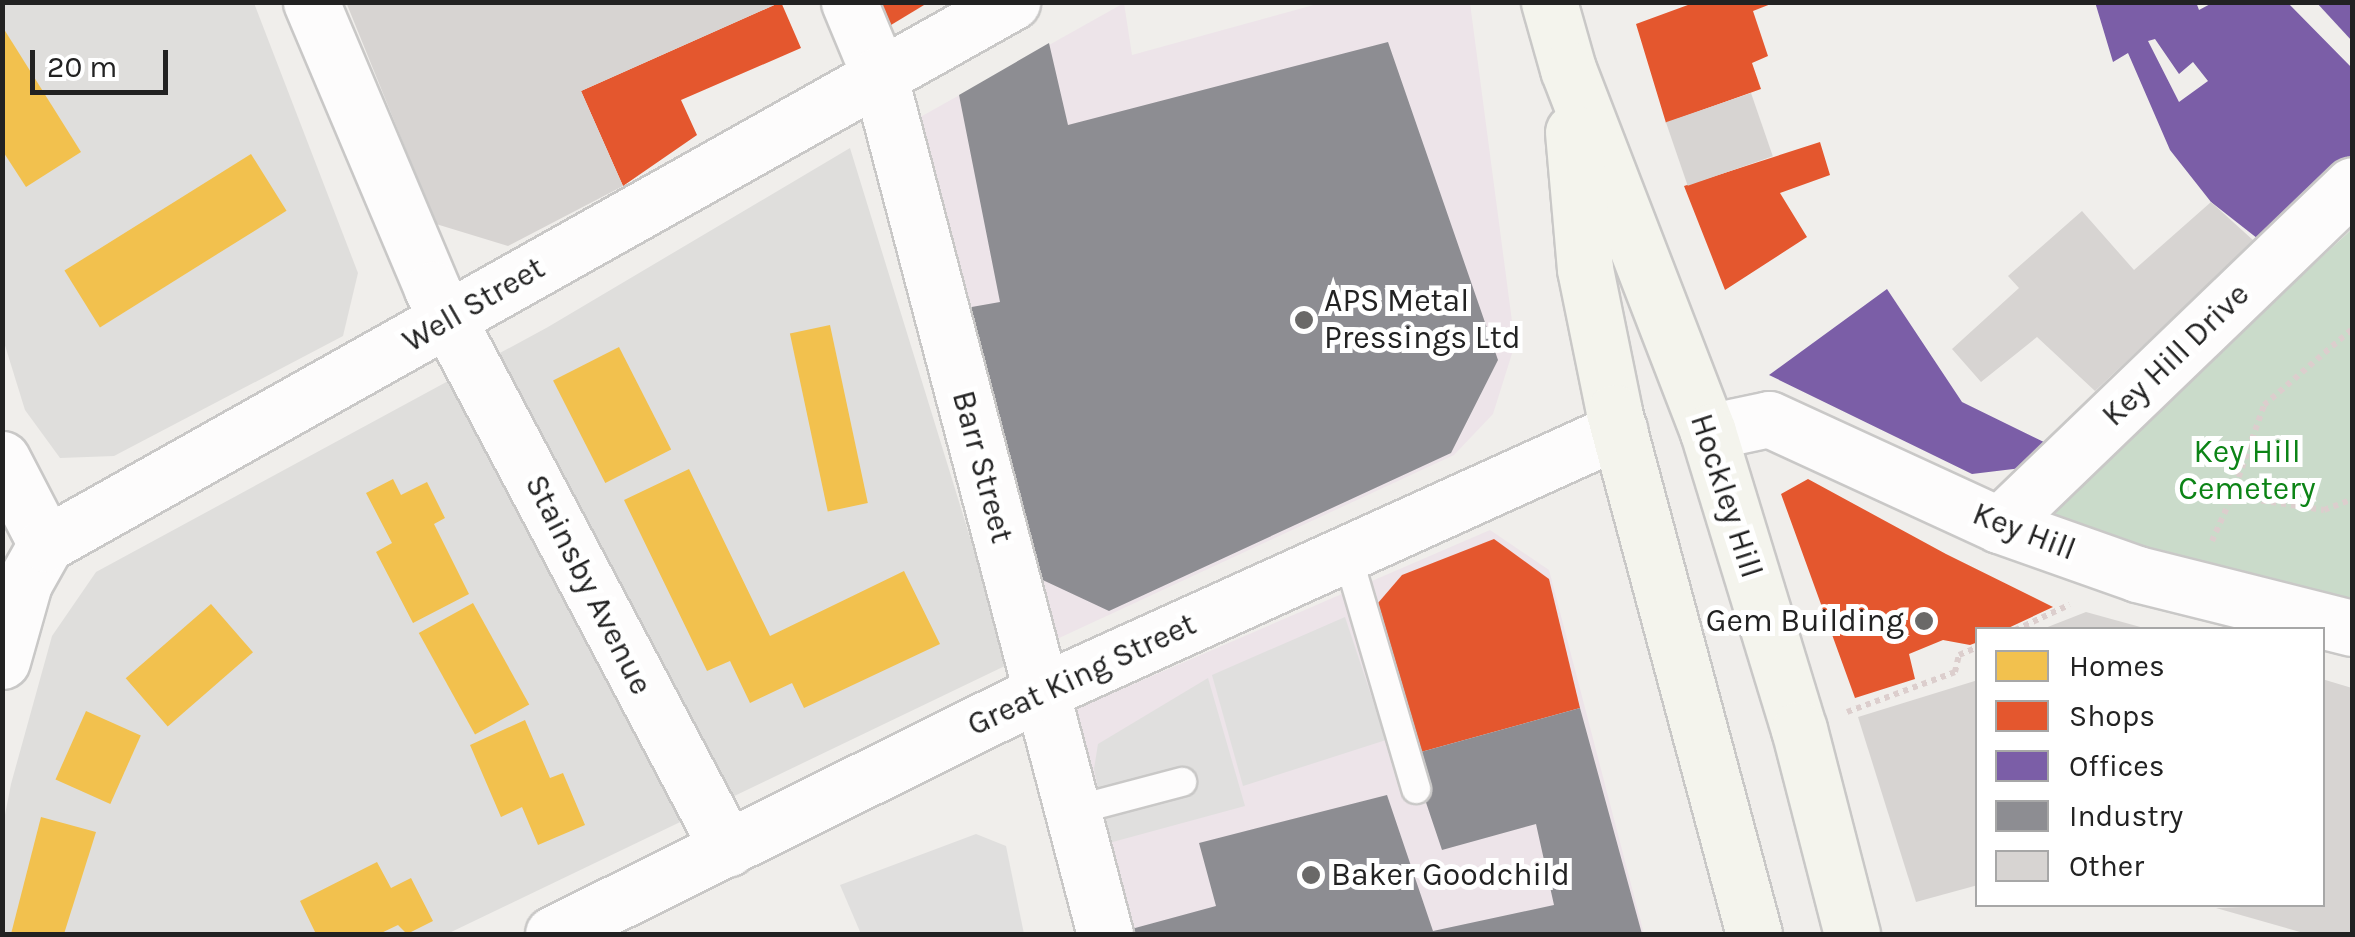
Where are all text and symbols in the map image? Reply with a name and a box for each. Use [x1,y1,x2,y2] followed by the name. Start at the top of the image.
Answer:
[35,30,172,92] scale bar
[47,49,117,85] text: 20 m
[396,249,552,361] street label: Well Street
[2094,275,2258,435] street label: Key Hill Drive
[1324,283,1521,358] place label: APS Metal Pressings Ltd
[1293,309,1315,331] marker: APS Metal Pressings Ltd
[943,387,1021,547] street label: Barr Street
[1681,409,1771,583] street label: Hockley Hill
[2178,434,2316,509] park label: Key Hill Cemetery
[516,469,660,701] street label: Stainsby Avenue
[1967,495,2081,569] street label: Key Hill
[1706,602,1904,640] place label: Gem Building
[962,605,1202,745] street label: Great King Street
[1913,610,1935,632] marker: Gem Building
[1975,627,2325,907] legend
[2069,648,2165,684] text: Homes
[2069,698,2155,734] text: Shops
[2069,748,2165,784] text: Offices
[2069,798,2183,834] text: Industry
[2069,848,2144,884] text: Other
[1331,856,1570,894] place label: Baker Goodchild
[1300,864,1322,886] marker: Baker Goodchild

